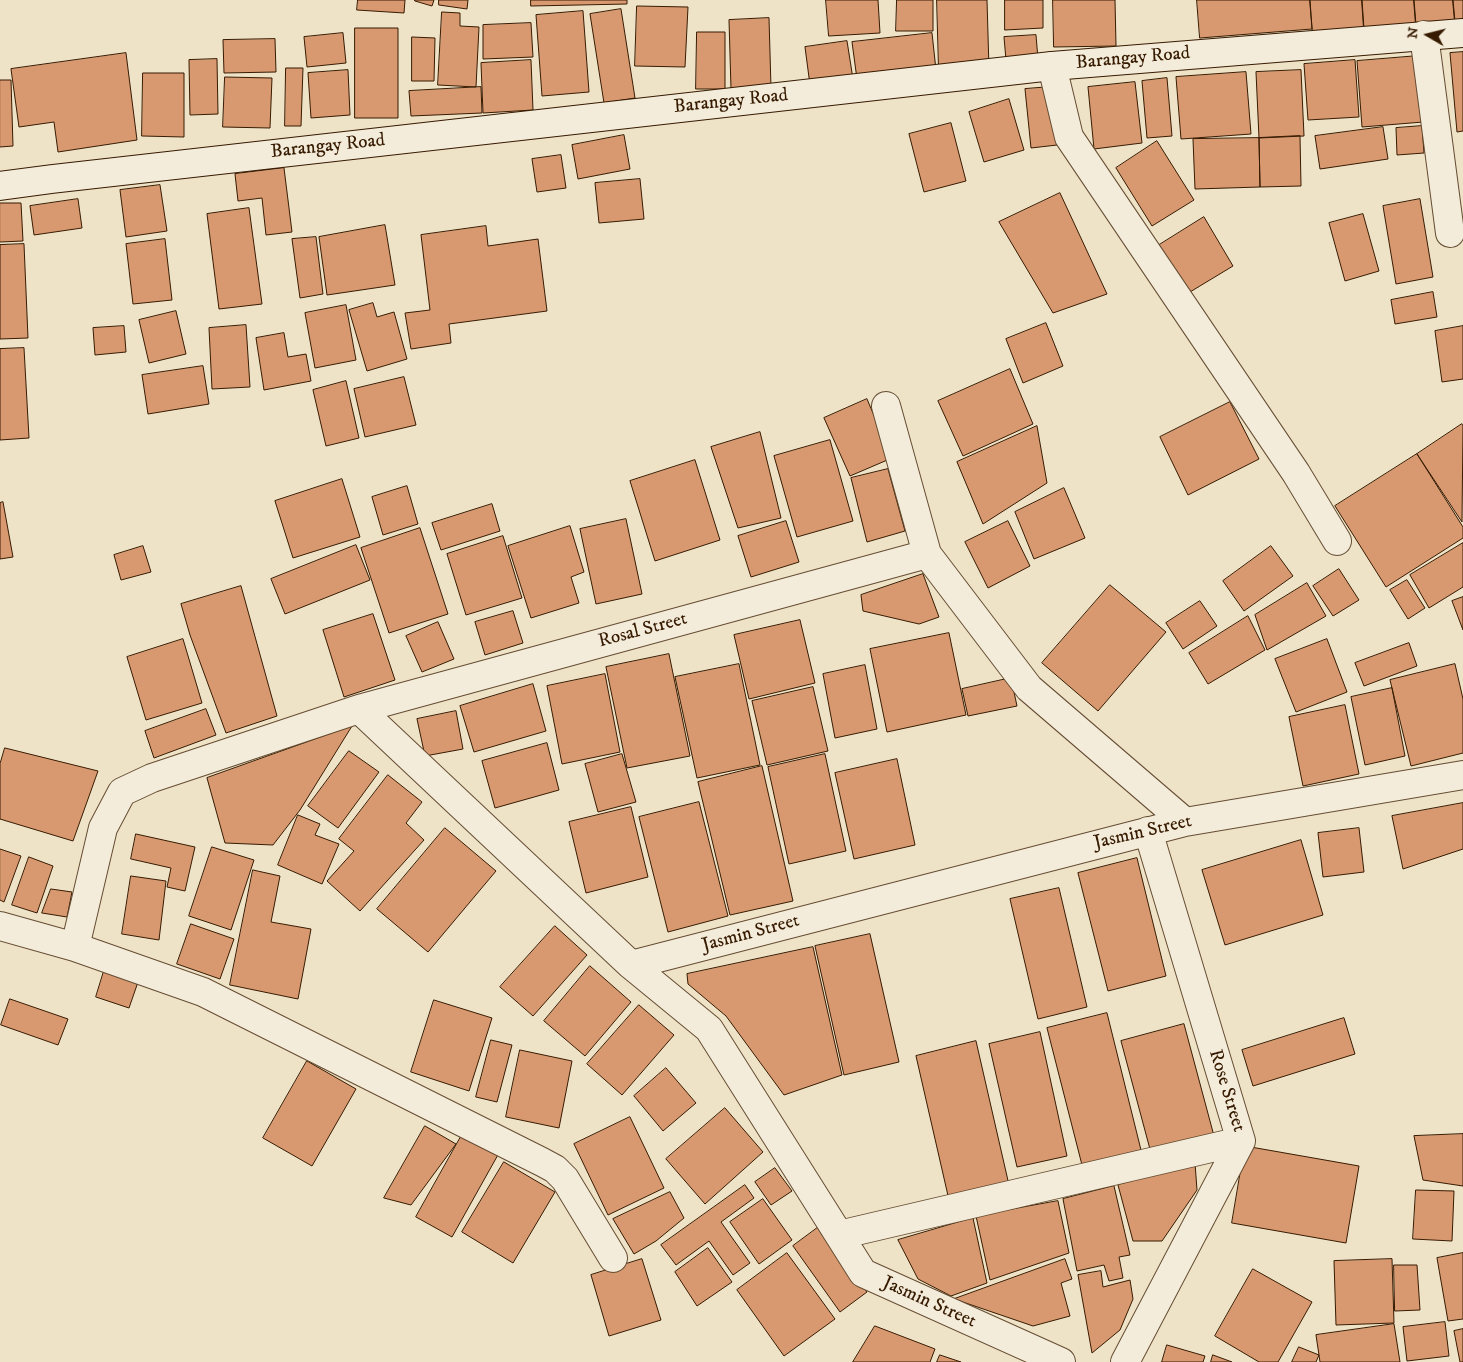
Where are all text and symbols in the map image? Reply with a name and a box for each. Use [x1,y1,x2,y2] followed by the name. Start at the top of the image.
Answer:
[1403,10,1453,60] north arrow
[1403,26,1423,40] text: N
[1075,43,1191,75] street label: Barangay Road
[673,85,789,119] street label: Barangay Road
[270,130,386,164] street label: Barangay Road
[596,608,690,654] street label: Rosal Street
[1092,811,1194,855] street label: Jasmin Street
[700,910,802,958] street label: Jasmin Street
[1203,1047,1249,1135] street label: Rose Street
[879,1272,979,1334] street label: Jasmin Street

